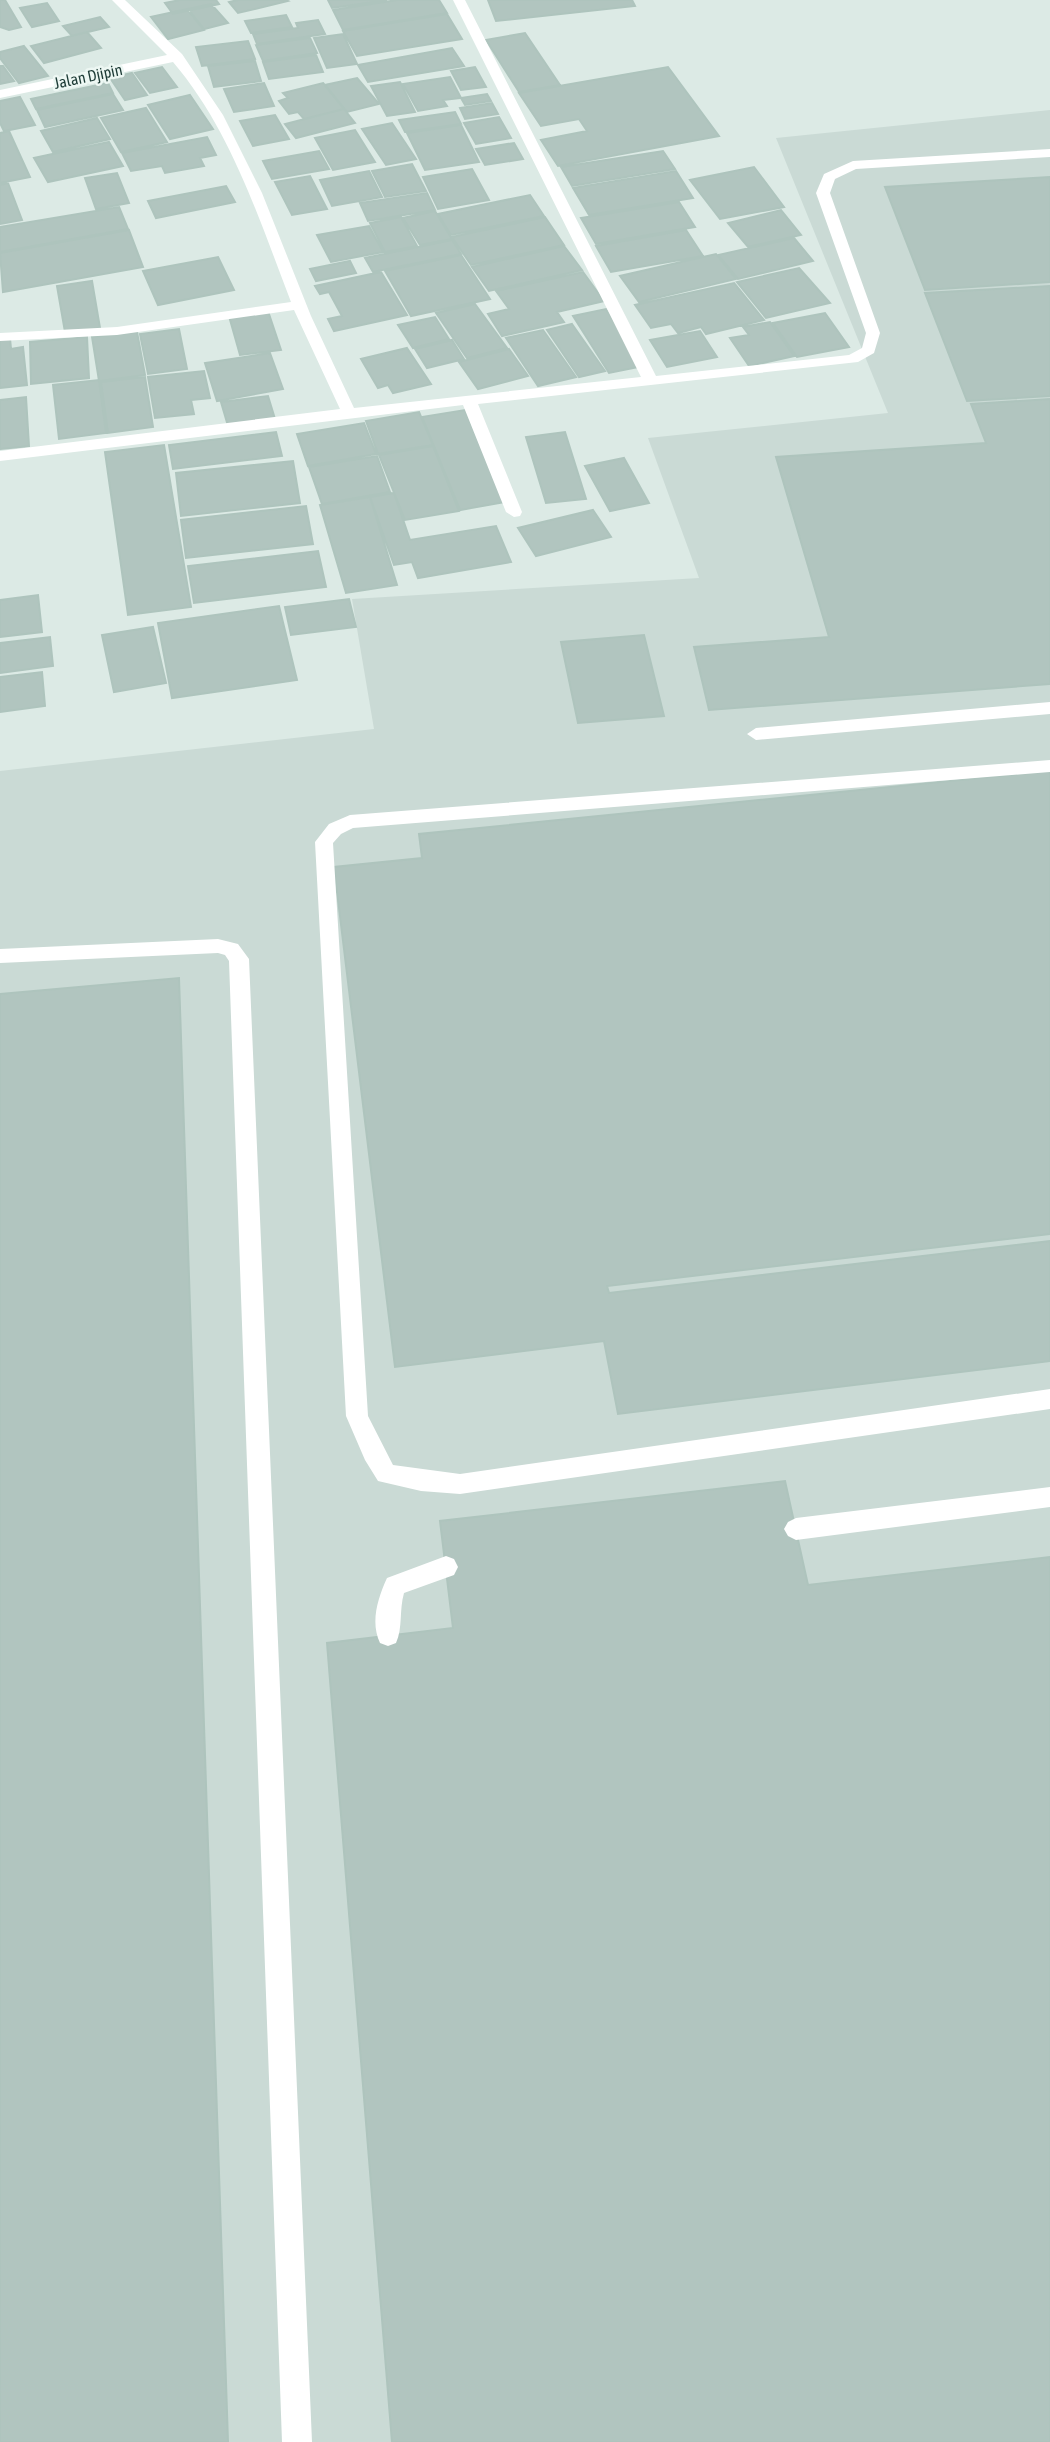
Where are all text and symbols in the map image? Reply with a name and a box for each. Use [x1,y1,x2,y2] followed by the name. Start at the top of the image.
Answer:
[52,60,124,93] street label: Jalan Djipin

